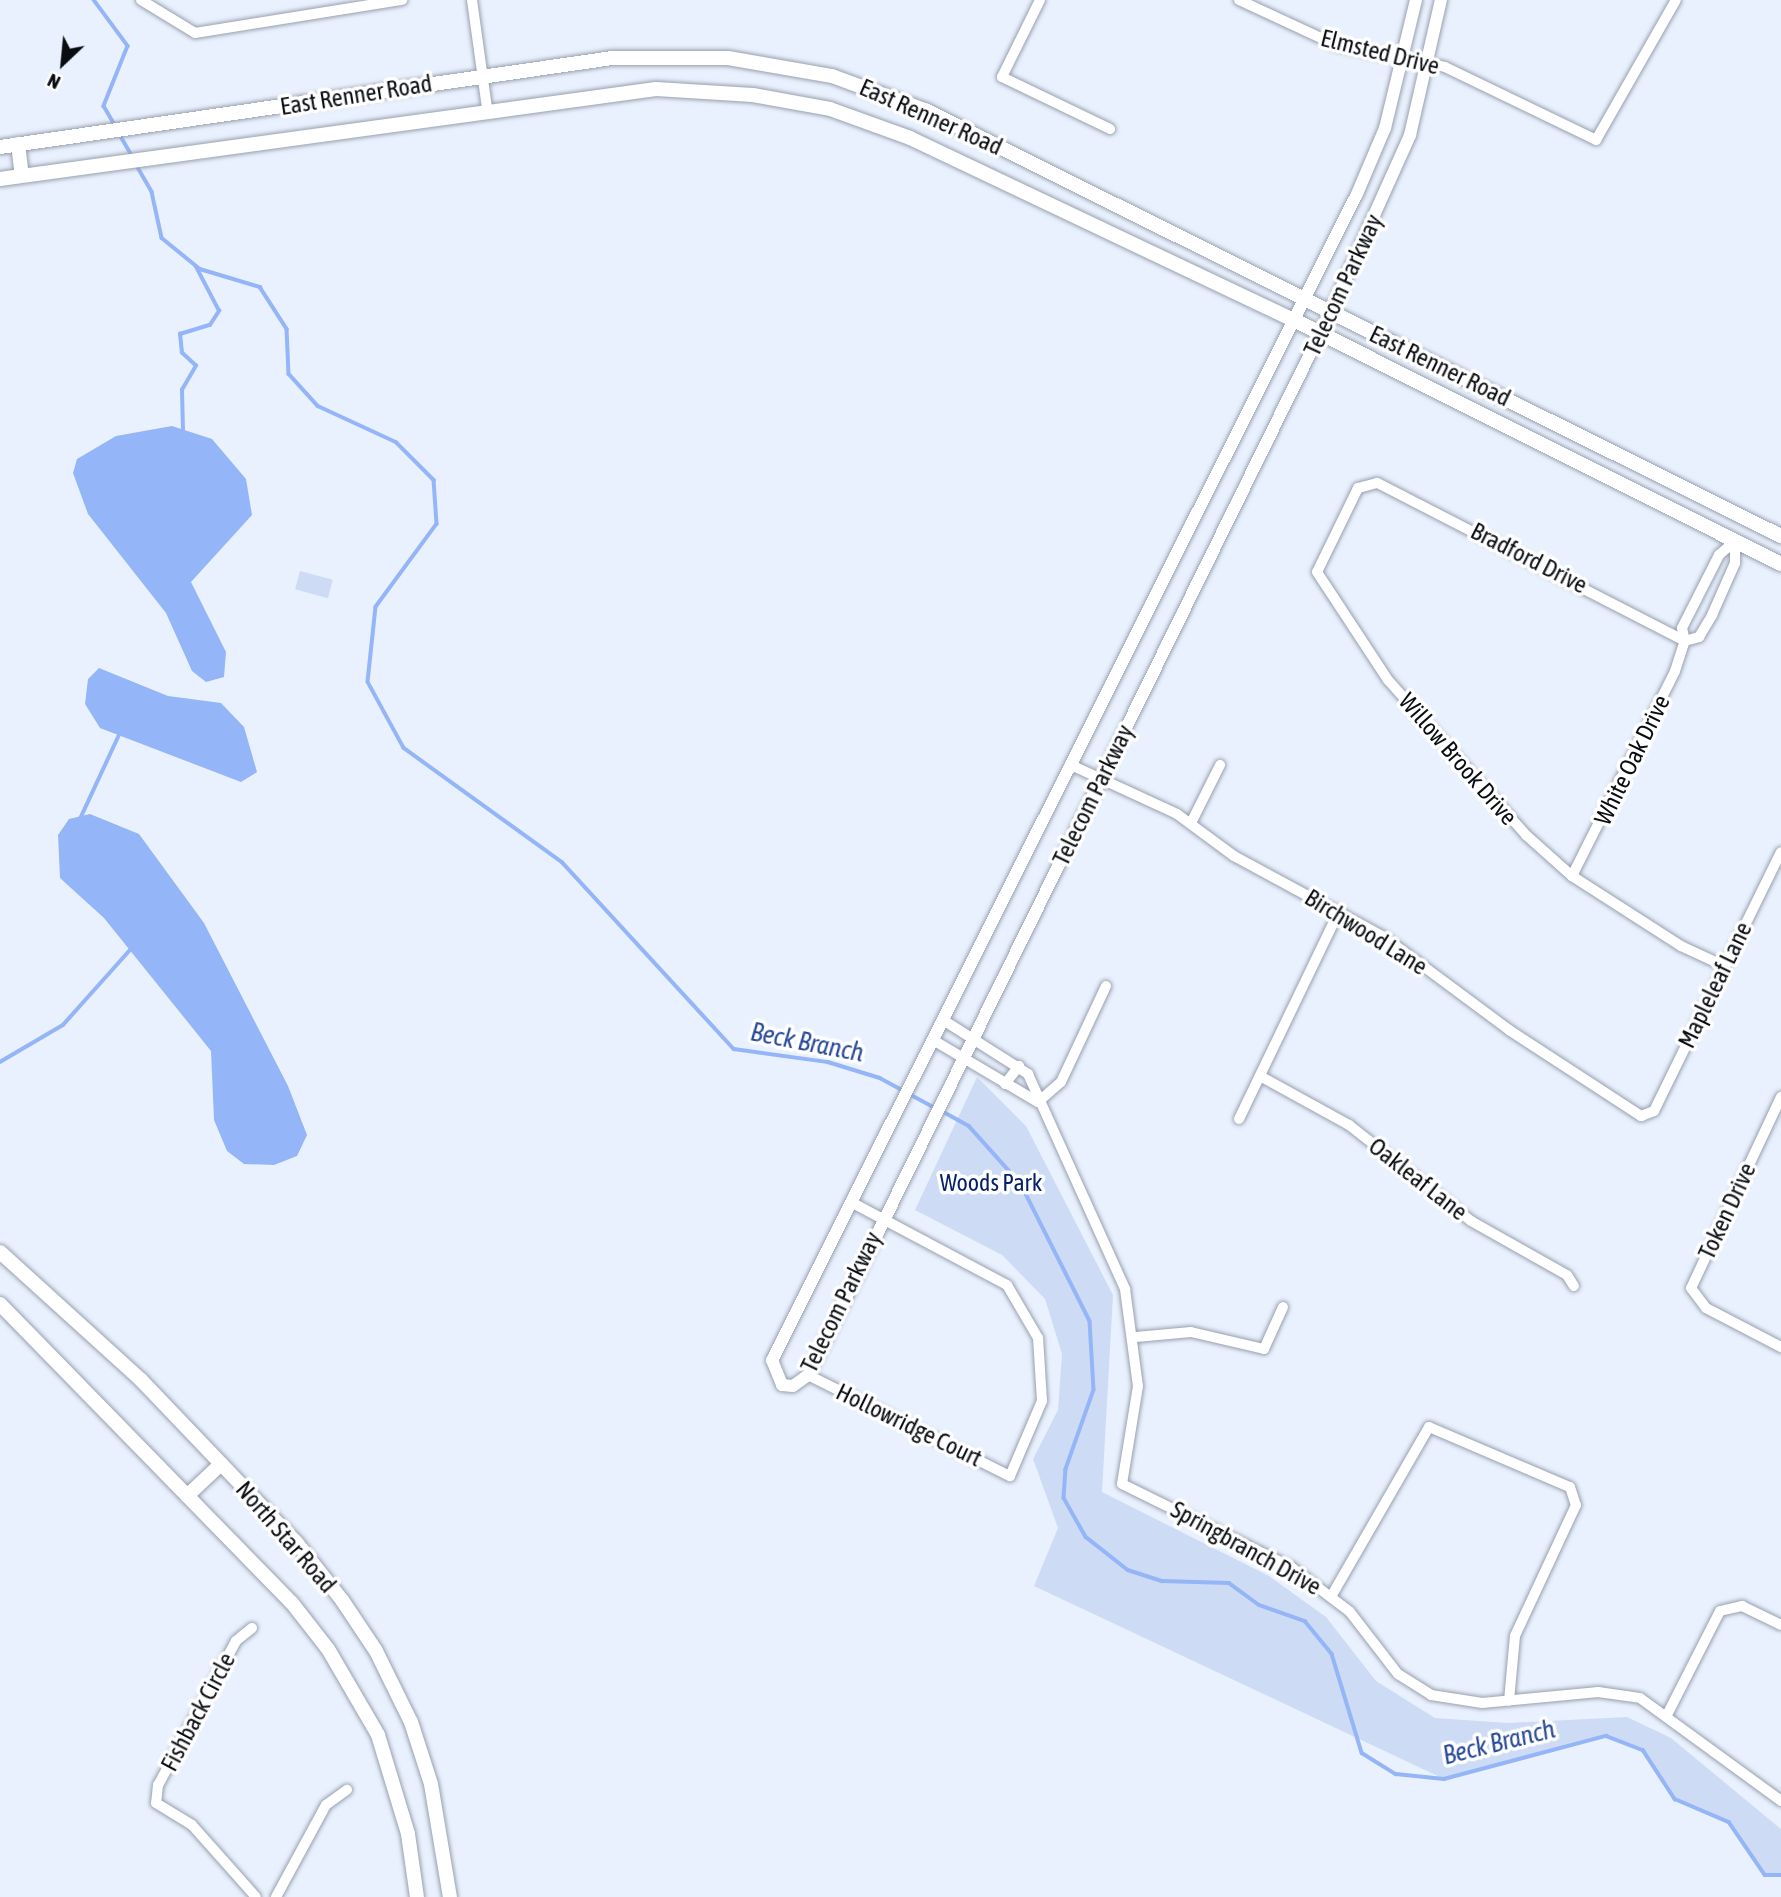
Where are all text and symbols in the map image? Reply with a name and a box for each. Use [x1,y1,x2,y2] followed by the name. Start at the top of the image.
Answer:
[1318,23,1442,81] street label: Elmsted Drive
[28,28,98,98] north arrow
[278,69,434,121] street label: East Renner Road
[44,70,64,94] text: N
[855,73,1007,161] street label: East Renner Road
[1298,210,1388,360] street label: Telecom Parkway
[1365,319,1515,413] street label: East Renner Road
[1466,516,1592,600] street label: Bradford Drive
[1393,687,1523,831] street label: Willow Brook Drive
[1588,690,1676,830] street label: White Oak Drive
[1047,720,1139,870] street label: Telecom Parkway
[1300,883,1432,981] street label: Birchwood Lane
[1672,917,1758,1053] street label: Mapleleaf Lane
[748,1017,866,1069] water label: Beck Branch
[1363,1132,1473,1226] street label: Oakleaf Lane
[1692,1158,1762,1264] street label: Token Drive
[940,1169,1042,1197] park label: Woods Park
[795,1227,887,1377] street label: Telecom Parkway
[831,1377,987,1473] street label: Hollowridge Court
[230,1475,342,1599] street label: North Star Road
[1166,1495,1326,1601] street label: Springbranch Drive
[155,1648,241,1776] street label: Fishback Circle
[1440,1714,1558,1772] water label: Beck Branch

